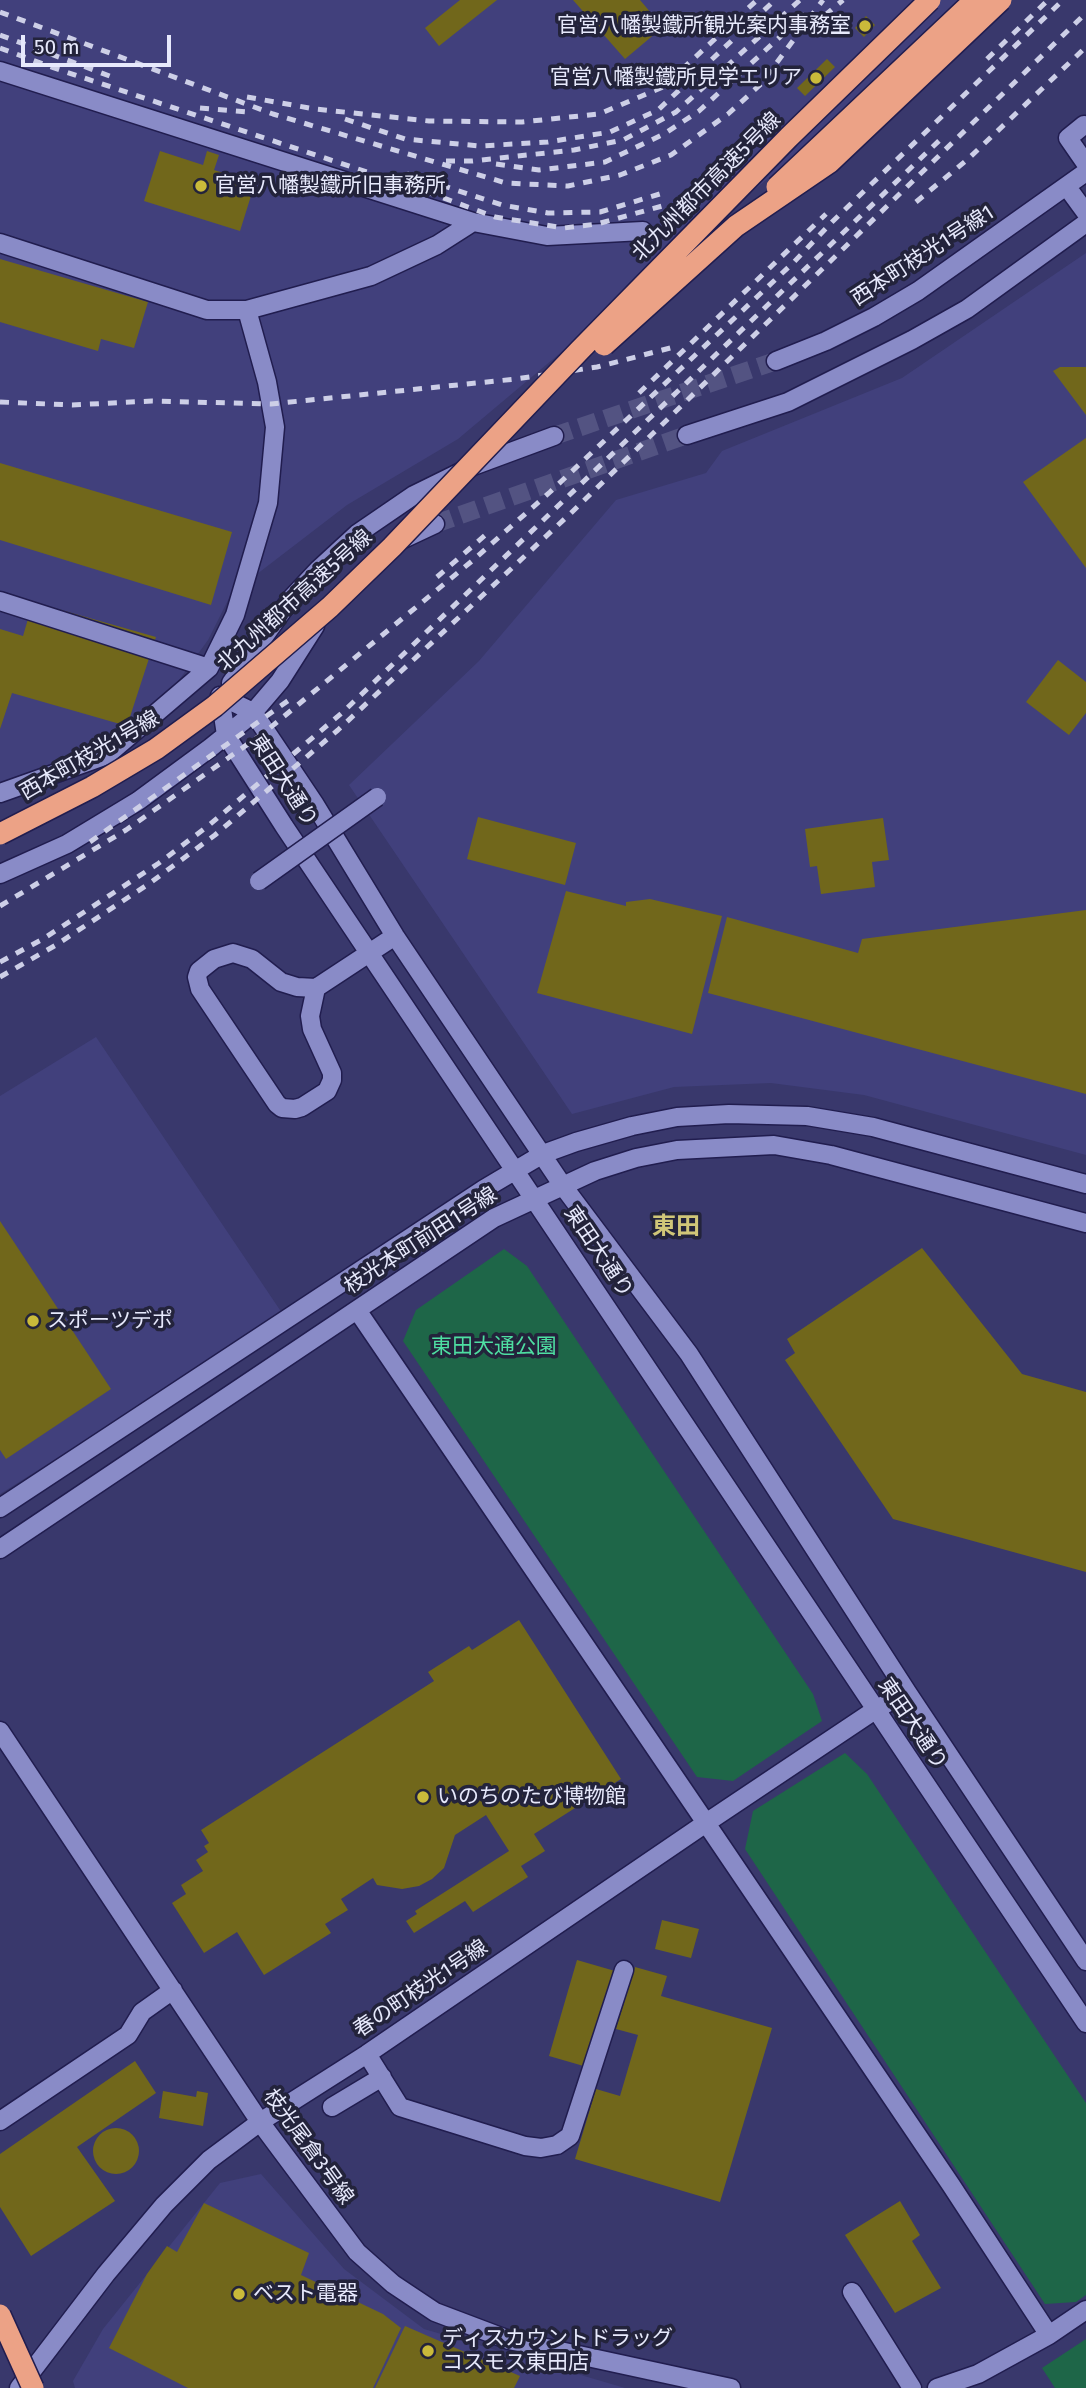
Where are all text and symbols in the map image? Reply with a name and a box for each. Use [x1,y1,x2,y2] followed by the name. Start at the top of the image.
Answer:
[557,13,851,39] place label: 官営八幡製鐵所観光案内事務室
[857,18,873,34] marker: 官営八幡製鐵所観光案内事務室
[24,21,175,65] scale bar
[34,34,80,60] text: 50 m
[550,65,802,91] place label: 官営八幡製鐵所見学エリア
[808,70,824,86] marker: 官営八幡製鐵所見学エリア
[628,108,786,266] street label: 北九州都市高速5号線
[215,173,446,199] place label: 官営八幡製鐵所旧事務所
[193,178,209,194] marker: 官営八幡製鐵所旧事務所
[847,200,999,312] street label: 西本町枝光1号線1
[212,525,378,677] street label: 北九州都市高速5号線
[16,706,164,806] street label: 西本町枝光1号線
[244,730,322,832] street label: 東田大通り
[340,1182,502,1300] street label: 枝光本町前田1号線
[558,1201,638,1303] street label: 東田大通り
[652,1213,700,1241] district label: 東田
[47,1308,173,1334] place label: スポーツデポ
[25,1313,41,1329] marker: スポーツデポ
[431,1334,557,1360] park label: 東田大通公園
[872,1673,952,1775] street label: 東田大通り
[437,1784,626,1810] place label: いのちのたび博物館
[415,1789,431,1805] marker: いのちのたび博物館
[349,1935,493,2043] street label: 春の町枝光1号線
[258,2084,358,2210] street label: 枝光尾倉3号線
[253,2281,358,2307] place label: ベスト電器
[231,2286,247,2302] marker: ベスト電器
[442,2326,673,2376] place label: ディスカウントドラッグ コスモス東田店
[420,2343,436,2359] marker: ディスカウントドラッグ コスモス東田店

